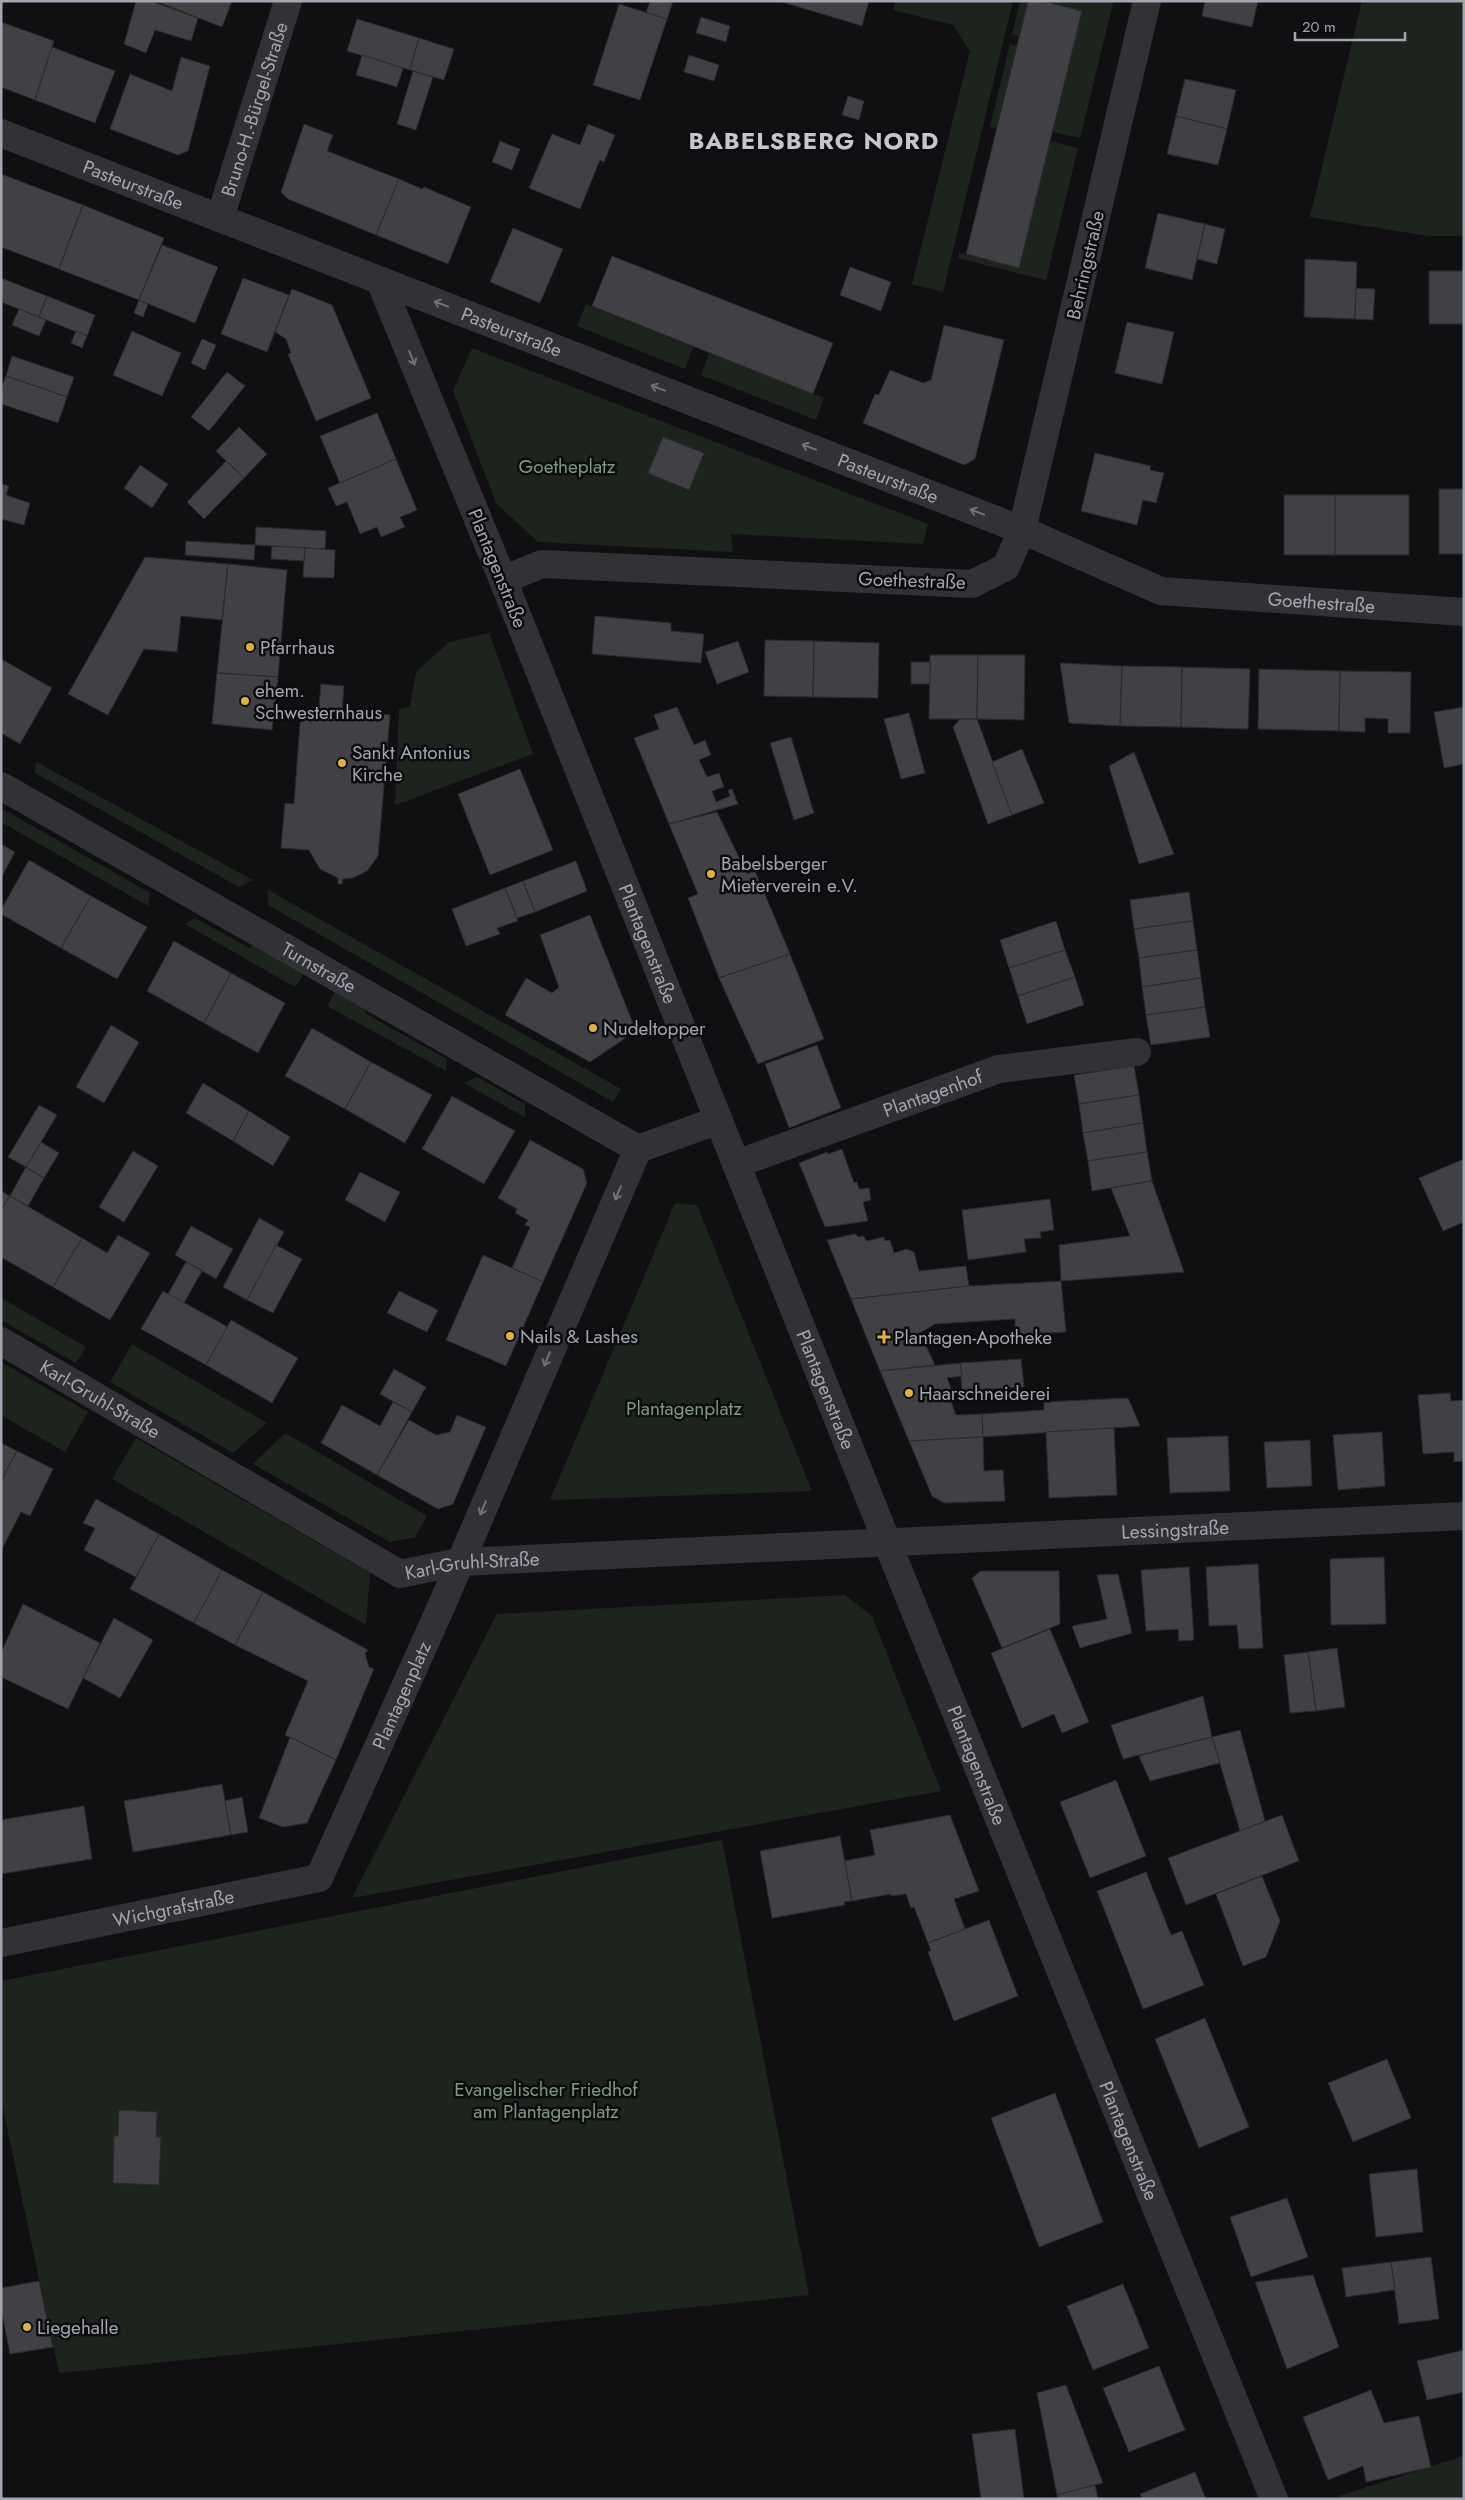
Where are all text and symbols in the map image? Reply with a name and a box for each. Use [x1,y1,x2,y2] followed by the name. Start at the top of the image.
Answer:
[1295,10,1405,42] scale bar
[1302,16,1336,38] text: 20 m
[214,18,295,200] street label: Bruno-H.-Bürgel-Straße
[689,123,939,158] district label: BABELSBERG NORD
[79,153,188,217] street label: Pasteurstraße
[1060,208,1111,322] street label: Behringstraße
[434,299,449,308] one-way arrow
[457,300,566,364] street label: Pasteurstraße
[408,350,417,365] one-way arrow
[650,383,666,392] one-way arrow
[802,442,817,451] one-way arrow
[834,447,943,510] street label: Pasteurstraße
[519,453,616,480] park label: Goetheplatz
[461,504,534,632] street label: Plantagenstraße
[970,507,985,516] one-way arrow
[858,565,966,596] street label: Goethestraße
[1267,585,1376,620] street label: Goethestraße
[260,634,335,661] place label: Pfarrhaus
[244,641,256,653] marker: Pfarrhaus
[255,677,382,726] place label: ehem. Schwesternhaus
[239,695,251,707] marker: ehem. Schwesternhaus
[352,739,470,788] place label: Sankt Antonius Kirche
[336,757,348,769] marker: Sankt Antonius Kirche
[721,850,858,899] place label: Babelsberger Mieterverein e.V.
[705,868,717,880] marker: Babelsberger Mieterverein e.V.
[612,880,684,1008] street label: Plantagenstraße
[276,936,361,1000] street label: Turnstraße
[603,1015,706,1042] place label: Nudeltopper
[587,1022,599,1034] marker: Nudeltopper
[879,1063,987,1124] street label: Plantagenhof
[613,1185,623,1200] one-way arrow
[520,1323,638,1350] place label: Nails & Lashes
[894,1324,1052,1351] place label: Plantagen-Apotheke
[790,1326,862,1454] street label: Plantagenstraße
[504,1330,516,1342] marker: Nails & Lashes
[878,1331,890,1343] marker: Plantagen-Apotheke
[542,1351,552,1366] one-way arrow
[35,1354,166,1445] street label: Karl-Gruhl-Straße
[919,1380,1050,1407] place label: Haarschneiderei
[903,1387,915,1399] marker: Haarschneiderei
[626,1395,742,1422] park label: Plantagenplatz
[478,1500,488,1515] one-way arrow
[1120,1514,1230,1546] street label: Lessingstraße
[402,1545,540,1587] street label: Karl-Gruhl-Straße
[366,1637,438,1754] street label: Plantagenplatz
[941,1702,1013,1829] street label: Plantagenstraße
[110,1883,237,1934] street label: Wichgrafstraße
[454,2076,638,2125] park label: Evangelischer Friedhof am Plantagenplatz
[1092,2077,1165,2205] street label: Plantagenstraße
[37,2314,119,2341] place label: Liegehalle
[21,2321,33,2333] marker: Liegehalle

